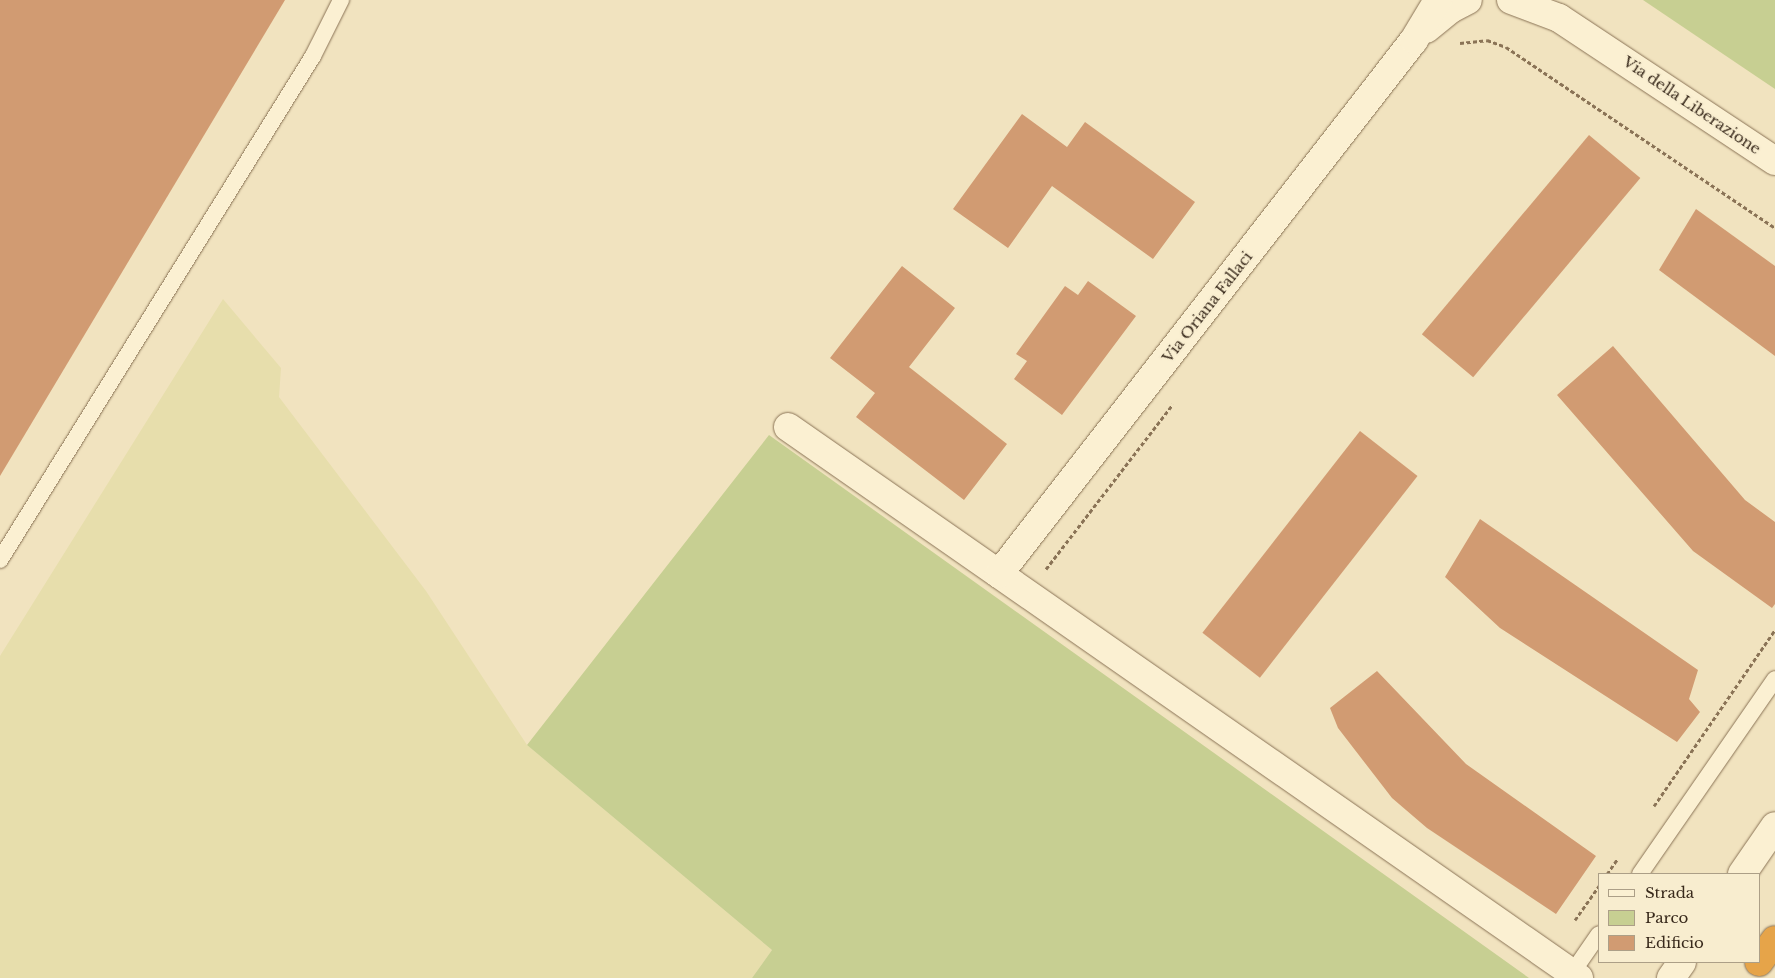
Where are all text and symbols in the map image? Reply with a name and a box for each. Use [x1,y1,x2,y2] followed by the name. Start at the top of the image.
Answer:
[1620,52,1764,158] street label: Via della Liberazione
[1158,248,1256,366] street label: Via Oriana Fallaci
[1598,873,1760,963] legend
[1645,883,1694,902] text: Strada
[1645,908,1688,927] text: Parco
[1645,933,1704,952] text: Edificio

